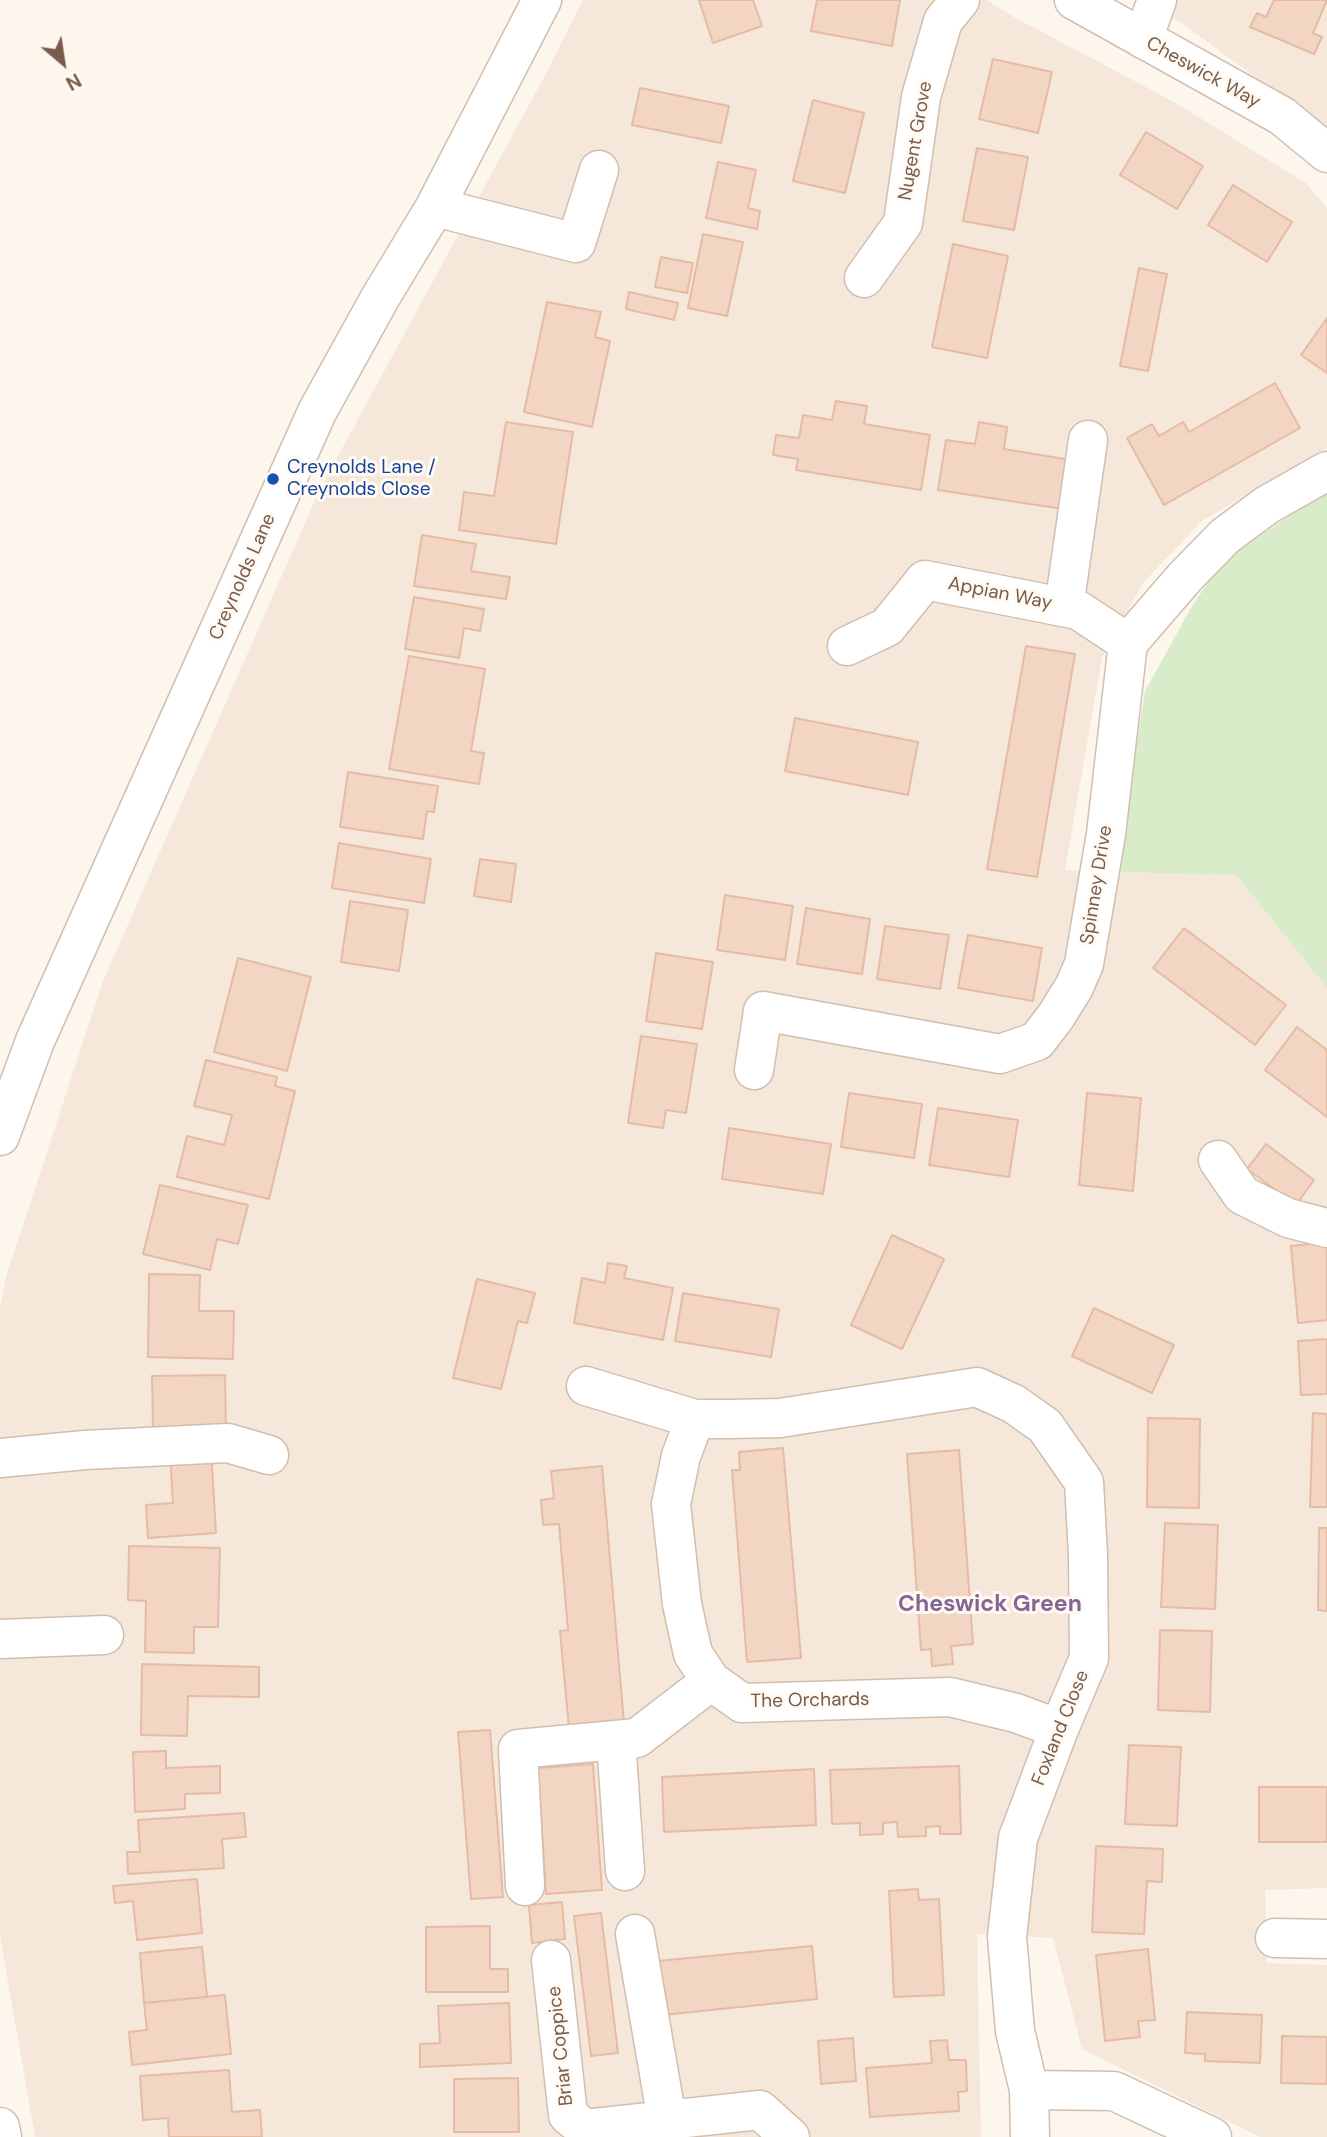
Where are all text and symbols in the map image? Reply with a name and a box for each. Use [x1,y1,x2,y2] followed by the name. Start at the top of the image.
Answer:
[28,28,98,98] north arrow
[1142,32,1264,114] street label: Cheswick Way
[61,68,86,96] text: N
[894,80,938,202] street label: Nugent Grove
[287,457,436,501] place label: Creynolds Lane / Creynolds Close
[265,471,281,487] marker: Creynolds Lane / Creynolds Close
[205,510,281,644] street label: Creynolds Lane
[946,573,1054,615] street label: Appian Way
[1076,824,1118,946] street label: Spinney Drive
[898,1591,1082,1619] district label: Cheswick Green
[1028,1667,1094,1789] street label: Foxland Close
[750,1689,870,1713] street label: The Orchards
[543,1985,579,2107] street label: Briar Coppice

